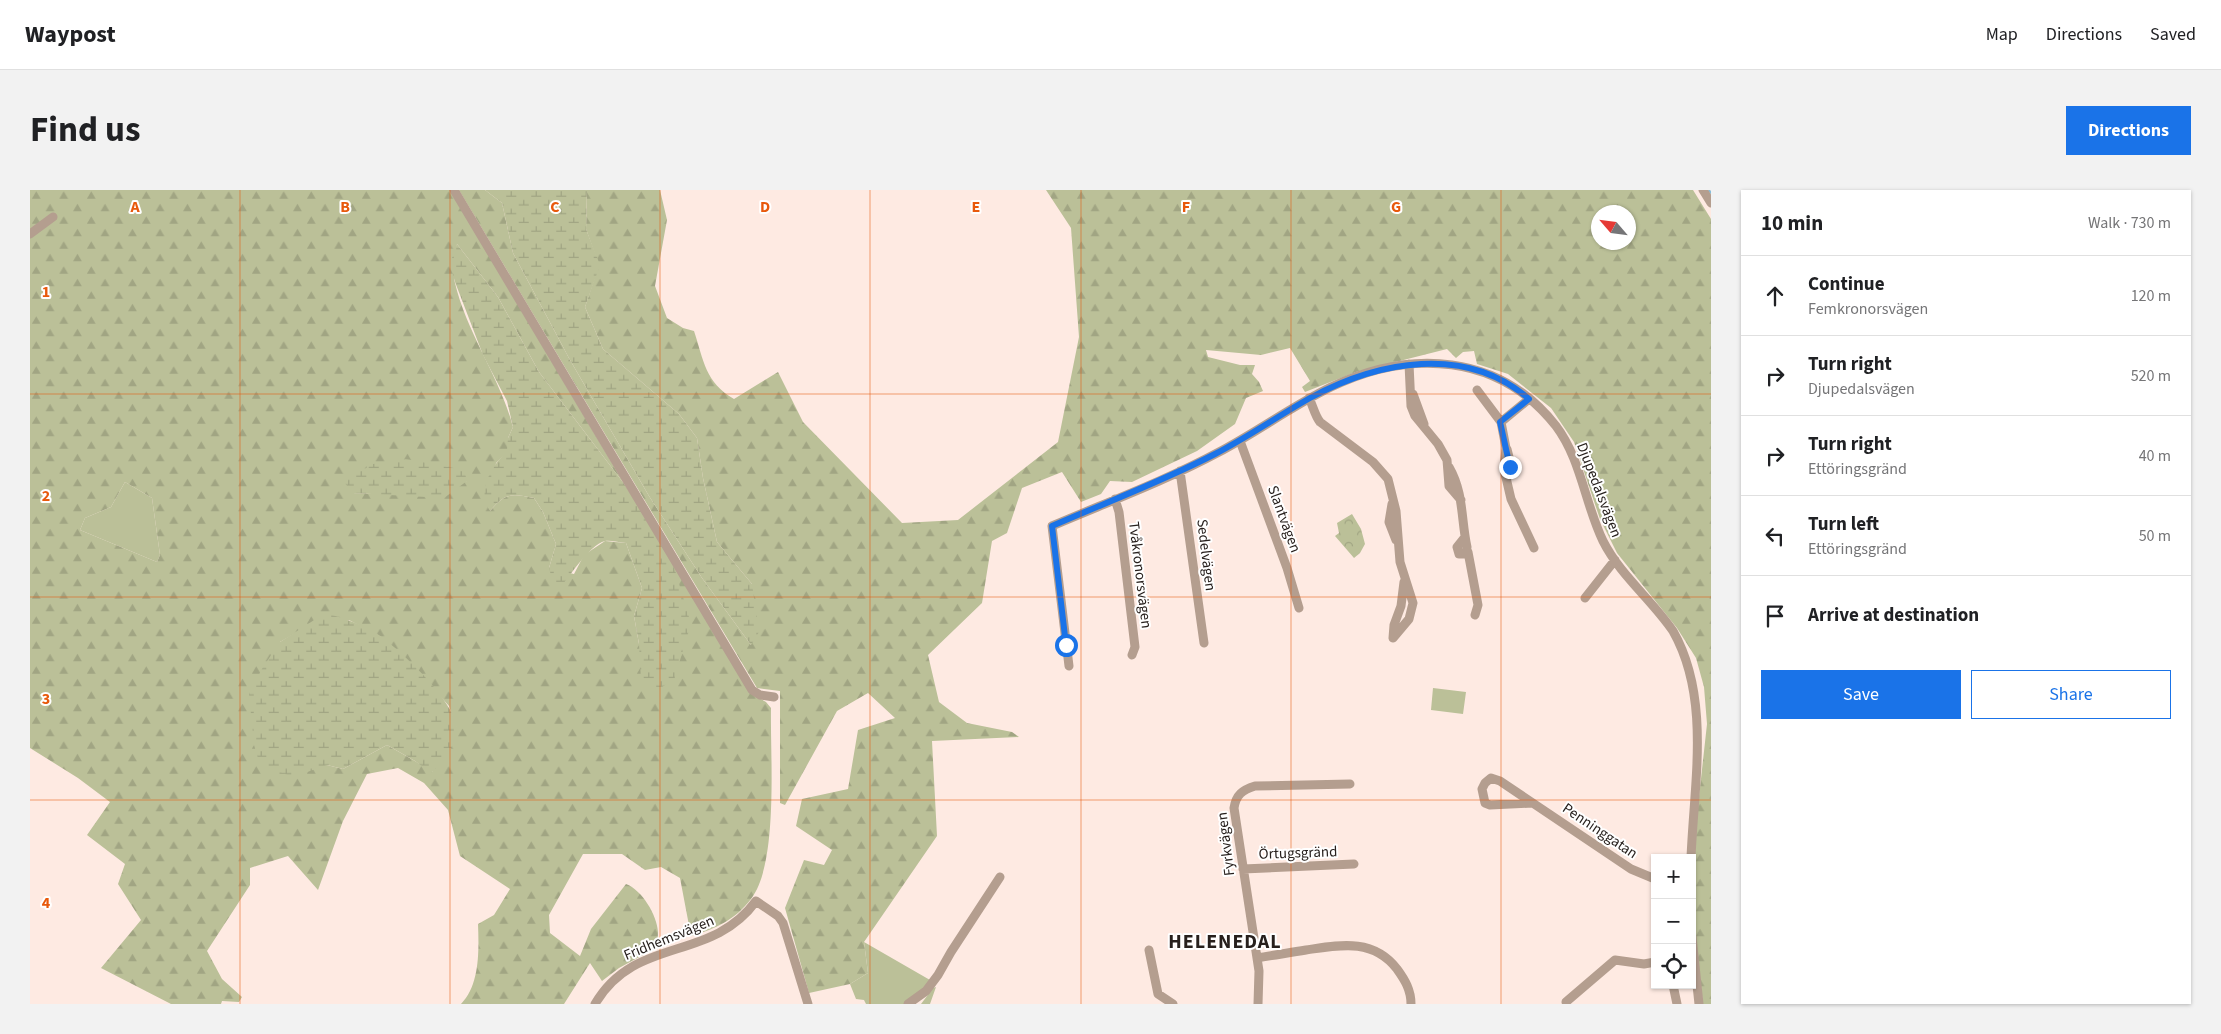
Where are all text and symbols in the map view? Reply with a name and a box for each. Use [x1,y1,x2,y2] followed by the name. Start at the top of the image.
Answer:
[25,17,116,52] text: Waypost
[1986,22,2018,47] text: Map
[2046,22,2122,47] text: Directions
[2150,22,2196,47] text: Saved
[30,105,140,155] text: Find us
[2066,106,2191,155] button: Directions
[129,196,140,218] text: A
[340,196,350,218] text: B
[550,196,560,218] text: C
[760,196,770,218] text: D
[972,196,980,218] text: E
[1182,196,1190,218] text: F
[1391,196,1401,218] text: G
[1591,205,1636,250] north arrow
[1761,208,1823,238] text: 10 min
[2088,212,2171,234] text: Walk · 730 m
[1808,271,1885,298] text: Continue
[42,281,50,303] text: 1
[1761,282,1789,310] icon: ahead
[2131,285,2171,307] text: 120 m
[1808,298,1928,320] text: Femkronorsvägen
[1808,351,1892,378] text: Turn right
[1761,362,1789,390] icon: right
[2131,365,2171,387] text: 520 m
[1808,378,1915,400] text: Djupedalsvägen
[1808,431,1892,458] text: Turn right
[1571,439,1627,541] street label: Djupedalsvägen
[1761,442,1789,470] icon: right
[2139,445,2171,467] text: 40 m
[1499,456,1522,479] route end
[1808,458,1907,480] text: Ettöringsgränd
[1262,483,1306,555] street label: Slantvägen
[42,485,50,507] text: 2
[1808,511,1879,538] text: Turn left
[1191,518,1221,592] street label: Sedelvägen
[1123,520,1157,630] street label: Tvåkronorsvägen
[1761,522,1789,550] icon: left
[2139,525,2171,547] text: 50 m
[1808,538,1907,560] text: Ettöringsgränd
[1761,602,1789,630] icon: arrive
[1808,602,1979,629] text: Arrive at destination
[1055,634,1078,657] route start
[1761,670,1961,719] button: Save
[1971,670,2171,719] button: Share
[42,688,50,710] text: 3
[1558,798,1642,864] street label: Penninggatan
[1212,811,1240,877] street label: Fyrkvägen
[1258,841,1338,865] street label: Örtugsgränd
[1651,854,1696,989] map controls
[1651,854,1696,899] button: +
[42,892,51,914] text: 4
[1651,899,1696,944] button: −
[621,910,717,966] street label: Fridhemsvägen
[1168,928,1282,956] district label: HELENEDAL
[1651,944,1696,989] button: locate

